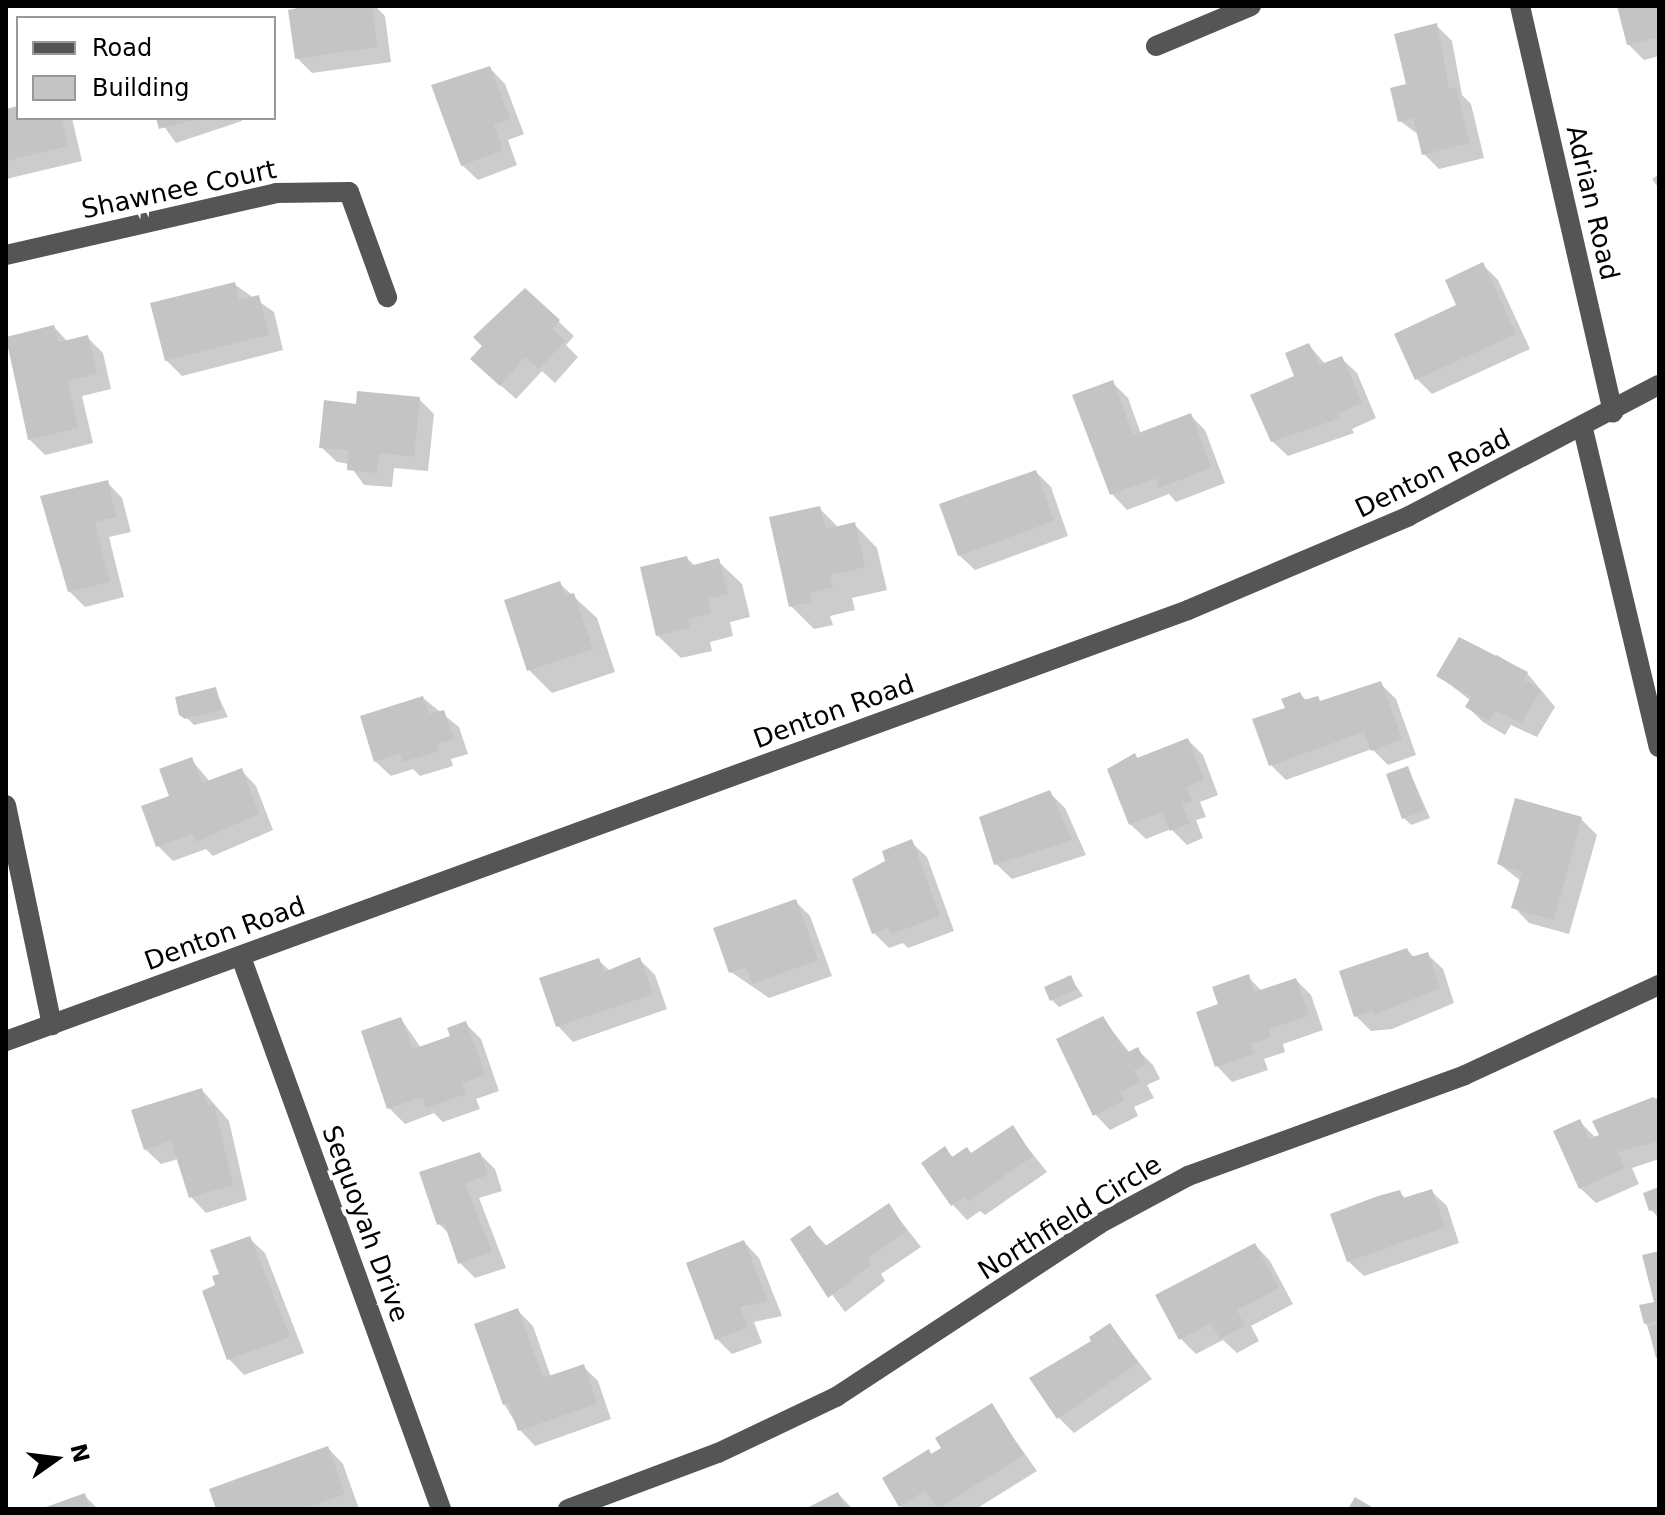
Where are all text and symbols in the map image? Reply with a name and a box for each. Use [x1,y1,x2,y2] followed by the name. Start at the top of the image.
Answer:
[16,16,276,120] legend
[92,34,152,62] text: Road
[92,74,189,102] text: Building
[1559,123,1625,283] street label: Adrian Road
[79,154,279,226] street label: Shawnee Court
[1350,423,1516,525] street label: Denton Road
[749,669,919,755] street label: Denton Road
[140,891,310,977] street label: Denton Road
[315,1122,415,1326] street label: Sequoyah Drive
[973,1149,1167,1287] street label: Northfield Circle
[16,1419,96,1499] north arrow
[65,1441,94,1465] text: N

